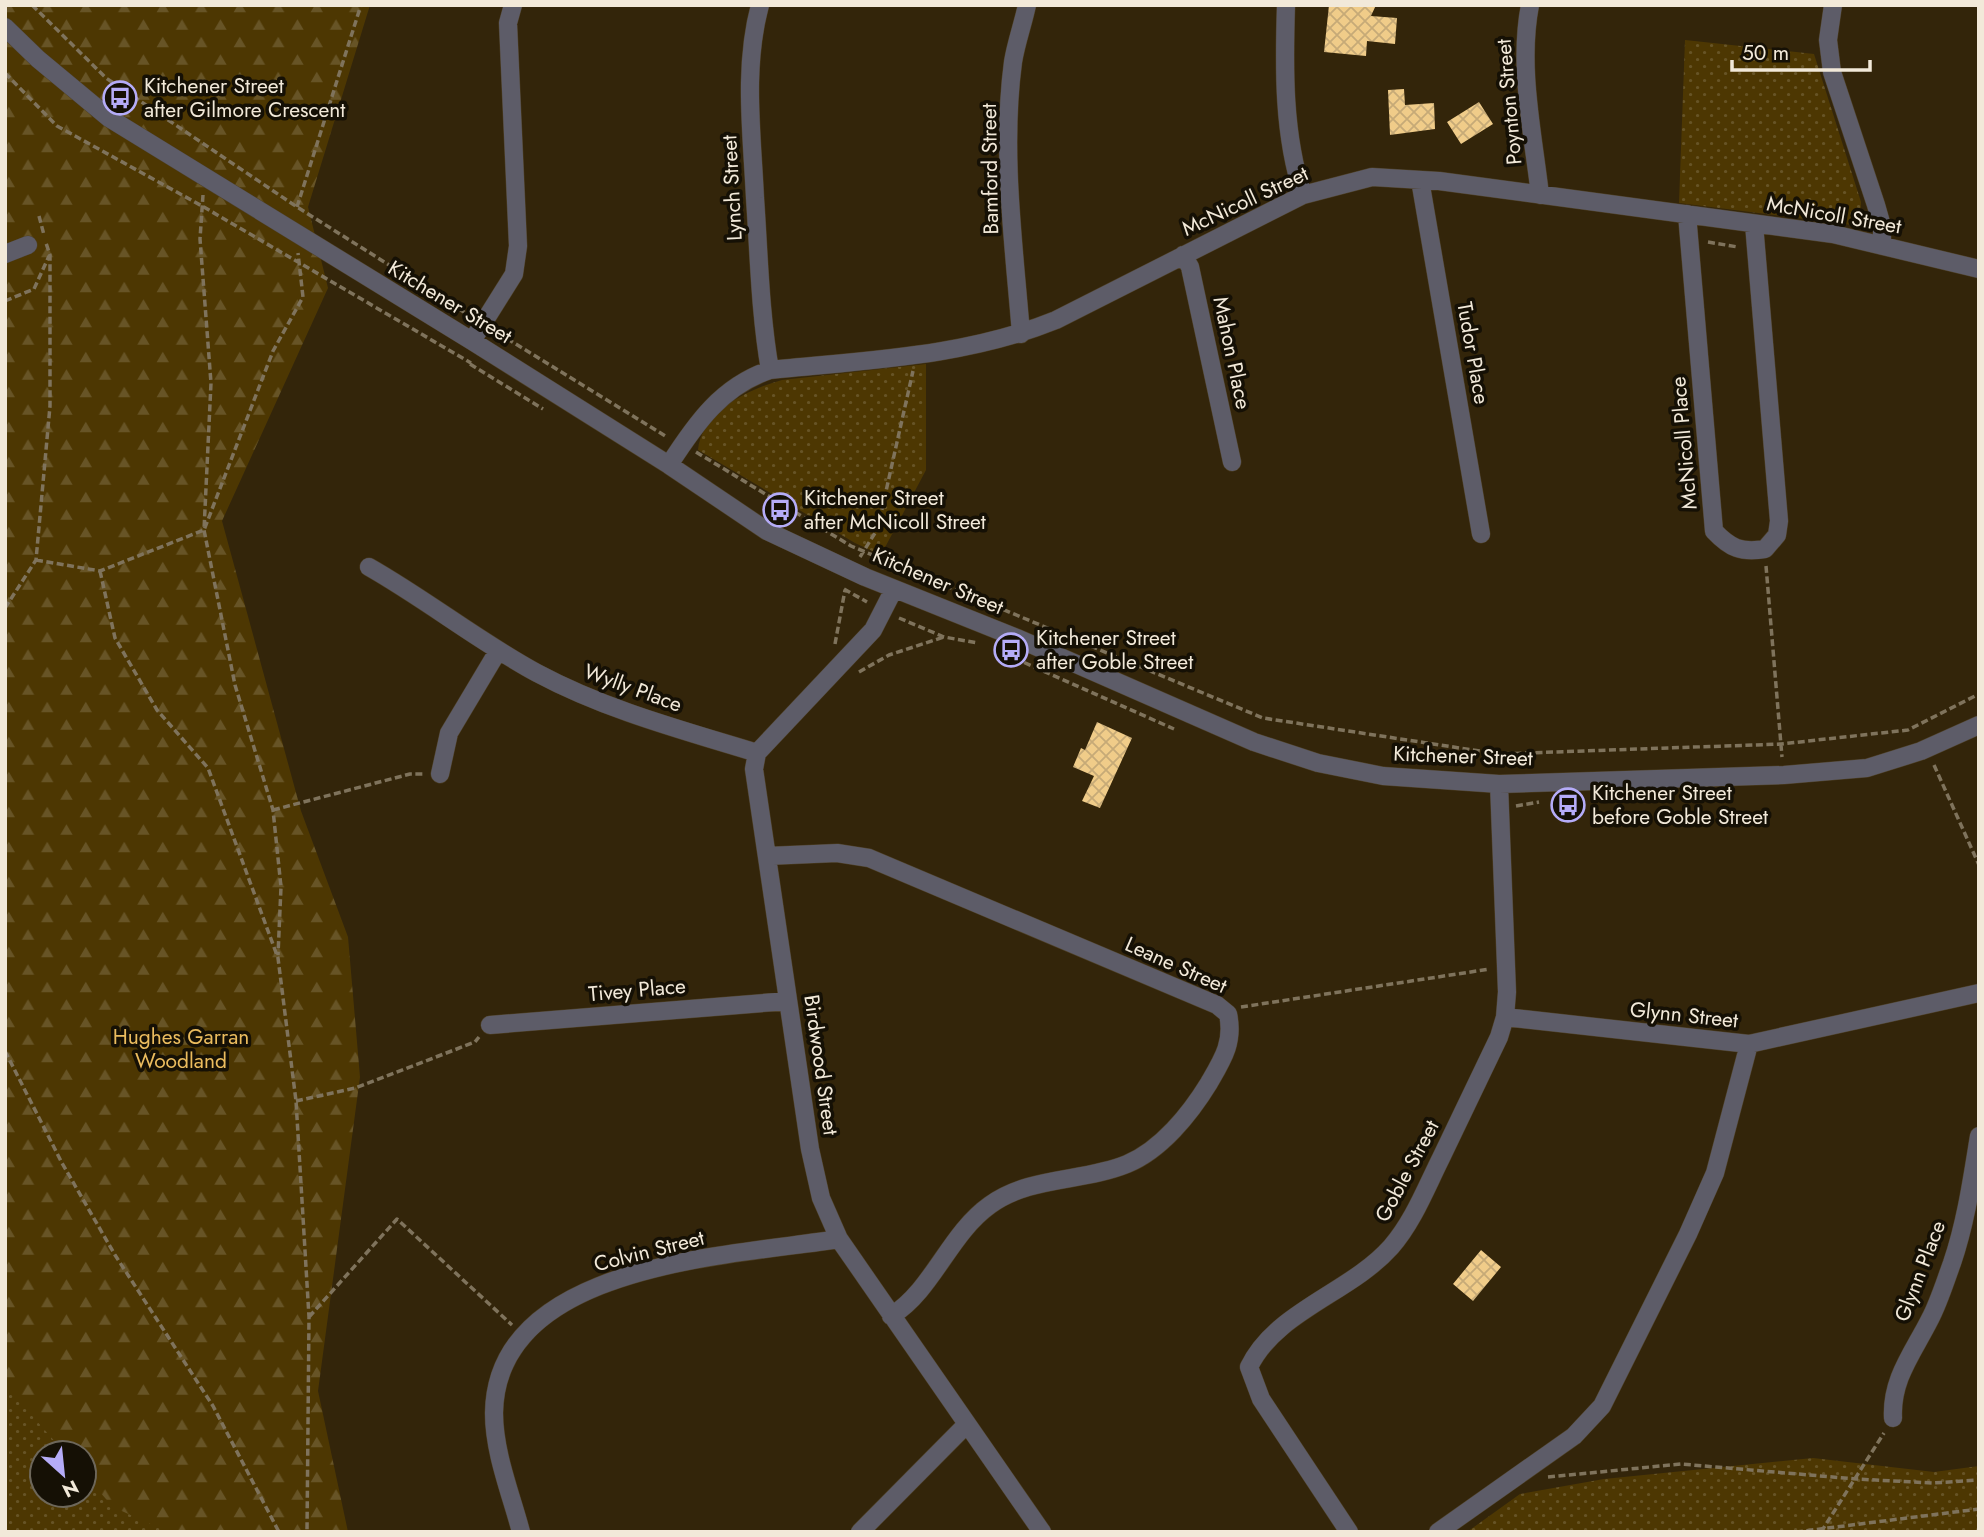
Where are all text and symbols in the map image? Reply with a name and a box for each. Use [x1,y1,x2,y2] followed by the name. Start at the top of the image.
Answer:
[1732,28,1870,72] scale bar
[1489,38,1529,166] street label: Poynton Street
[1742,38,1789,68] text: 50 m
[144,71,345,125] place label: Kitchener Street after Gilmore Crescent
[101,79,139,117] bus stop icon: Kitchener Street after Gilmore Crescent
[974,103,1006,235] street label: Bamford Street
[714,134,750,242] street label: Lynch Street
[1177,159,1313,243] street label: McNicoll Street
[1764,188,1904,242] street label: McNicoll Street
[382,253,518,351] street label: Kitchener Street
[1205,294,1259,412] street label: Mahon Place
[1449,300,1497,407] street label: Tudor Place
[1663,375,1705,511] street label: McNicoll Place
[804,483,986,537] place label: Kitchener Street after McNicoll Street
[761,491,799,529] bus stop icon: Kitchener Street after McNicoll Street
[868,540,1008,622] street label: Kitchener Street
[1036,623,1193,677] place label: Kitchener Street after Goble Street
[992,631,1030,669] bus stop icon: Kitchener Street after Goble Street
[580,656,686,720] street label: Wylly Place
[1393,739,1533,773] street label: Kitchener Street
[1592,778,1768,832] place label: Kitchener Street before Goble Street
[1549,786,1587,824] bus stop icon: Kitchener Street before Goble Street
[1120,929,1232,1001] street label: Leane Street
[587,971,687,1009] street label: Tivey Place
[796,993,846,1137] street label: Birdwood Street
[1628,994,1740,1036] street label: Glynn Street
[113,1022,249,1076] park label: Hughes Garran Woodland
[1368,1115,1446,1227] street label: Goble Street
[1887,1216,1953,1326] street label: Glynn Place
[591,1223,707,1279] street label: Colvin Street
[28,1439,98,1509] north arrow
[58,1473,83,1504] text: N

